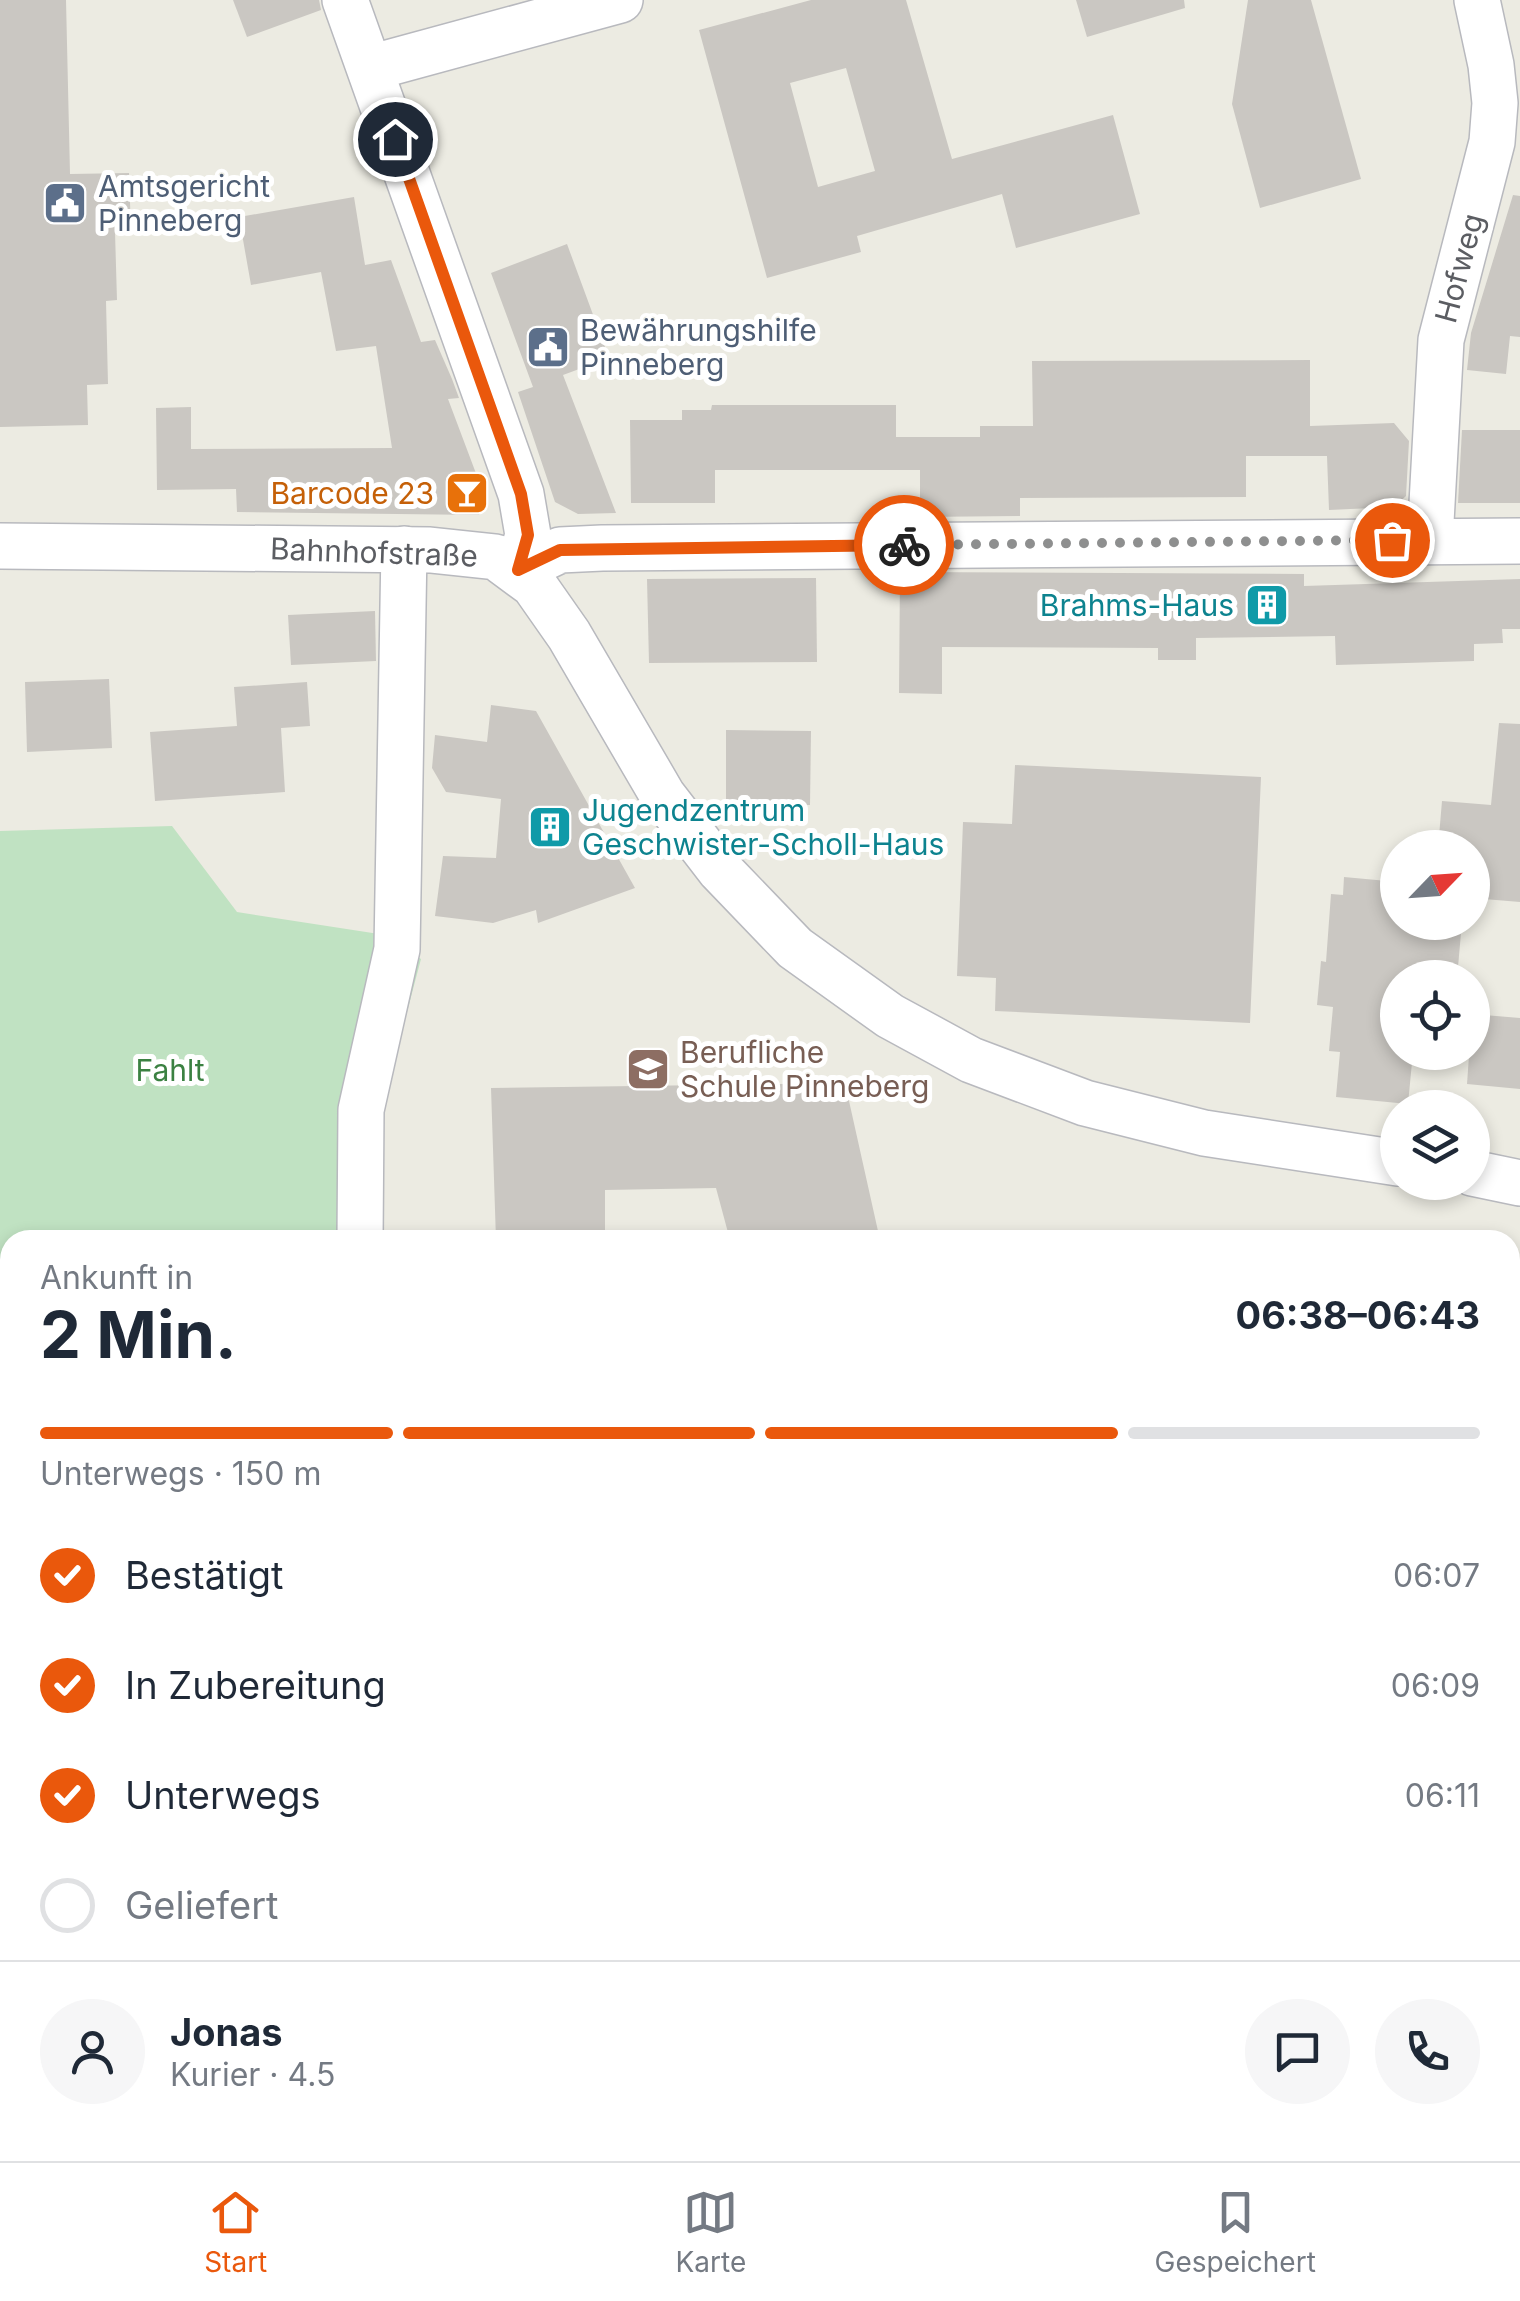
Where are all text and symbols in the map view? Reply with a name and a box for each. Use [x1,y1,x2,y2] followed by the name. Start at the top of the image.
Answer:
[353,97,438,182] pin
[368,112,423,167] icon: home
[98,168,270,238] place label: Amtsgericht Pinneberg
[42,180,88,226] public building icon: Amtsgericht Pinneberg
[1427,209,1491,327] street label: Hofweg
[580,312,817,382] place label: Bewährungshilfe Pinneberg
[525,324,571,370] public building icon: Bewährungshilfe Pinneberg
[444,470,490,516] bar icon: Barcode 23
[270,475,434,511] place label: Barcode 23
[854,495,954,595] courier
[1350,498,1435,583] pin
[1365,513,1420,568] icon: bag
[877,518,932,573] icon: bike
[269,530,479,574] street label: Bahnhofstraße
[1244,582,1290,628] building icon: Brahms-Haus
[1040,587,1234,623] place label: Brahms-Haus
[582,792,944,862] place label: Jugendzentrum Geschwister-Scholl-Haus
[527,804,573,850] building icon: Jugendzentrum Geschwister-Scholl-Haus
[1380,830,1490,940] north arrow
[1380,830,1490,1200] map controls
[1380,960,1490,1070] button: locate
[680,1034,929,1104] place label: Berufliche Schule Pinneberg
[625,1046,671,1092] school or university icon: Berufliche Schule Pinneberg
[135,1052,205,1088] park label: Fahlt
[1380,1090,1490,1200] button: layers
[40,1258,193,1297] text: Ankunft in
[1236,1292,1480,1338] text: 06:38–06:43
[40,1295,237,1374] text: 2 Min.
[40,1454,322,1493] text: Unterwegs · 150 m
[40,1548,95,1603] icon: check
[125,1552,283,1598] text: Bestätigt
[1393,1556,1480,1595] text: 06:07
[40,1658,95,1713] icon: check
[125,1662,386,1708] text: In Zubereitung
[1391,1666,1480,1705] text: 06:09
[40,1768,95,1823] icon: check
[125,1772,321,1818] text: Unterwegs
[1405,1776,1480,1815] text: 06:11
[125,1882,279,1928] text: Geliefert
[40,1999,145,2104] button: person
[1245,1999,1350,2104] button: chat
[1375,1999,1480,2104] button: phone
[170,2009,283,2055] text: Jonas
[170,2055,335,2094] text: Kurier · 4.5
[204,2185,267,2279] tab: Start
[676,2185,746,2279] tab: Karte
[1155,2185,1316,2279] tab: Gespeichert

